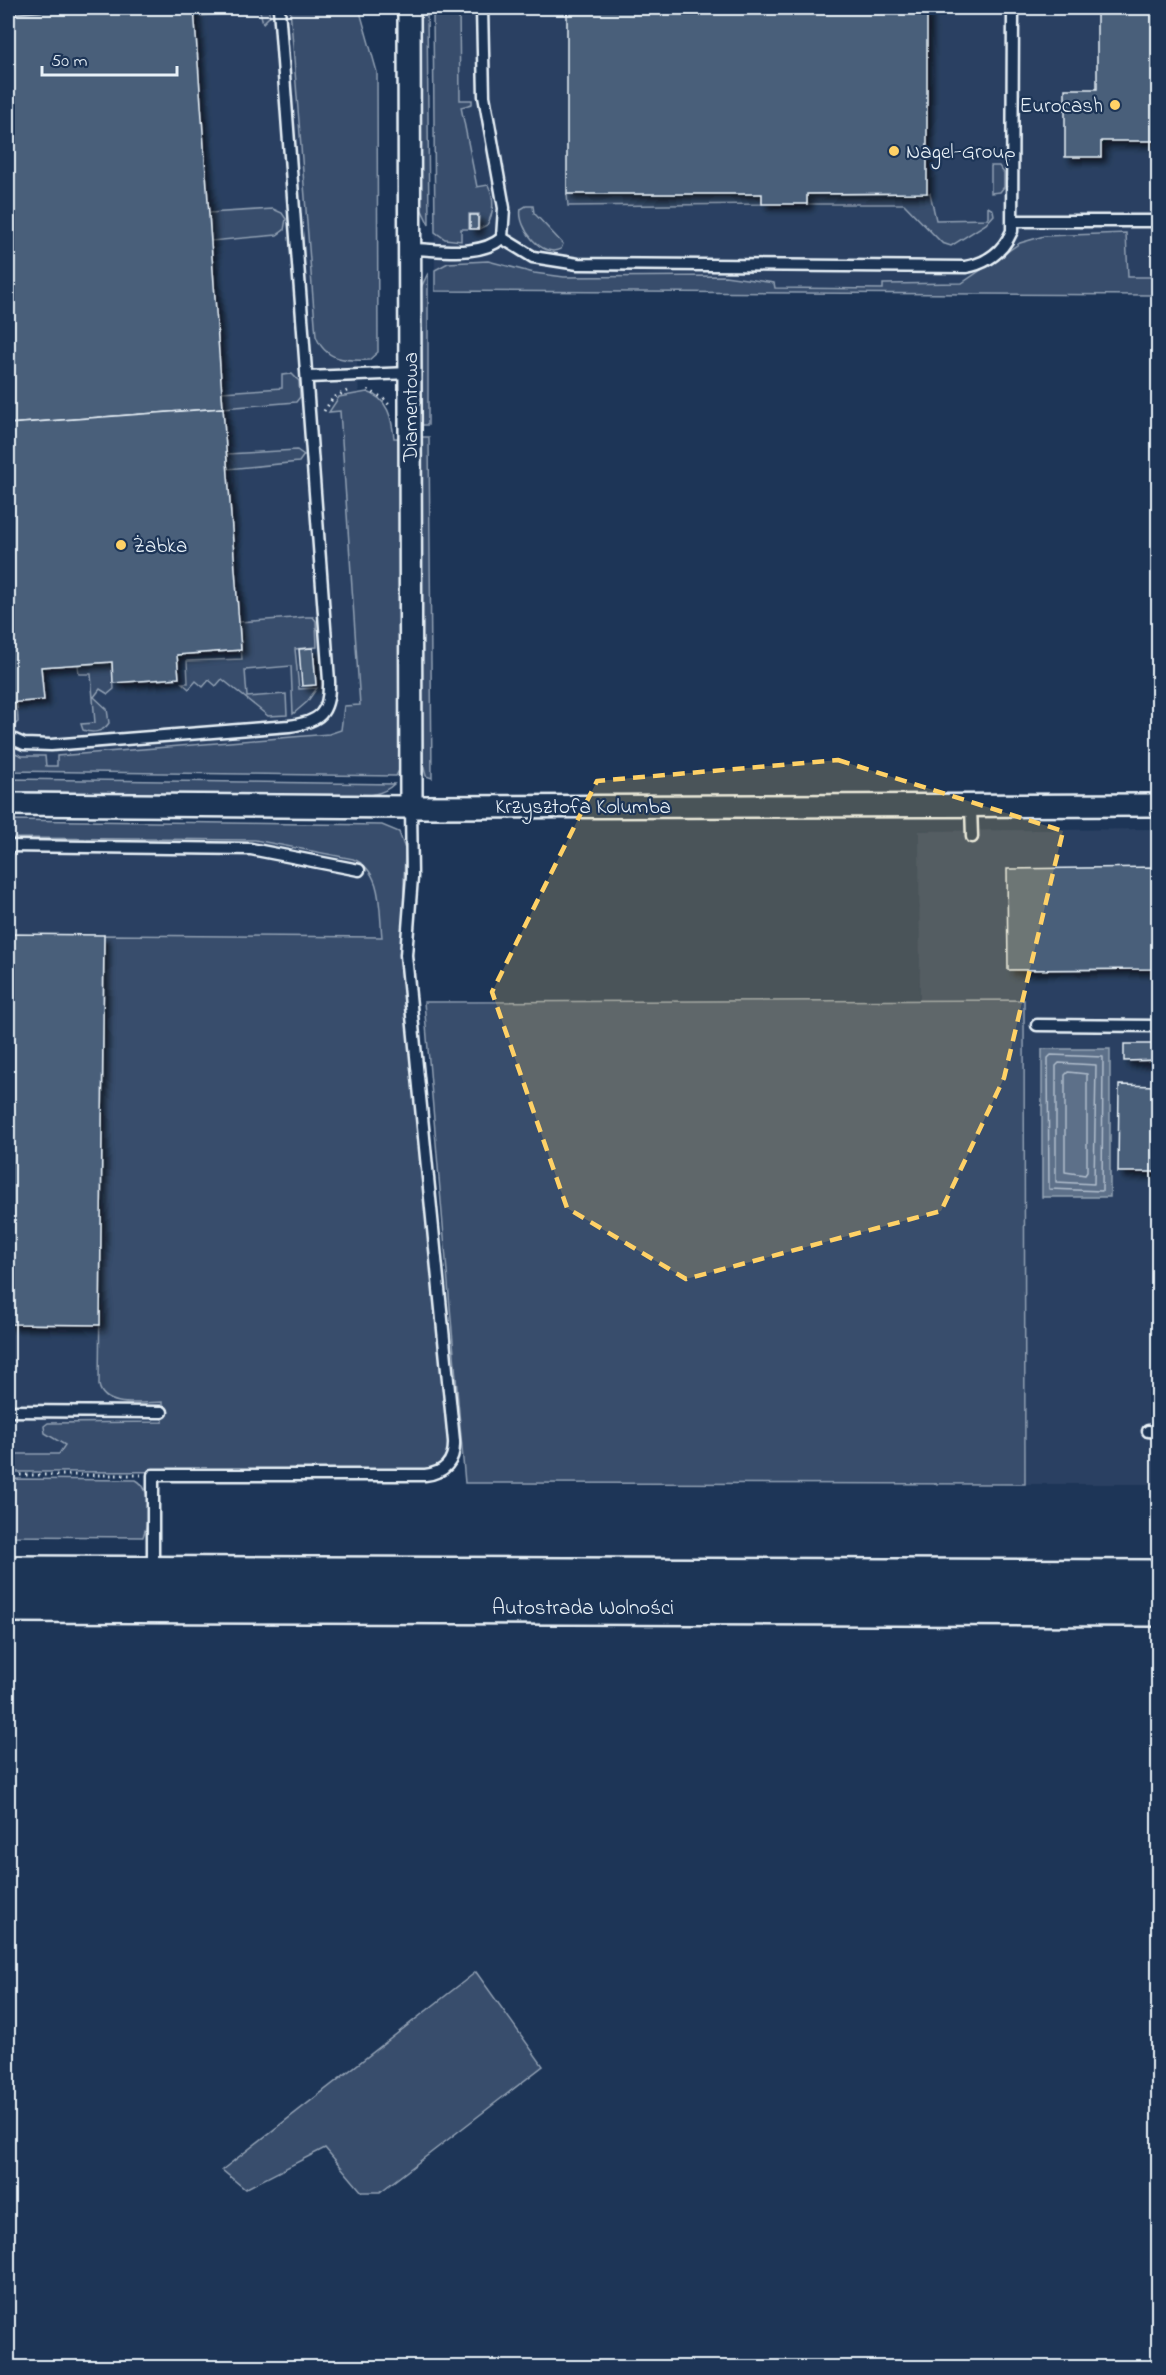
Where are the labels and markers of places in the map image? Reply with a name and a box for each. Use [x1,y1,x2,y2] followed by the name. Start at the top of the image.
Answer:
[1020,92,1103,122] place label: Eurocash
[1108,98,1122,112] marker: Eurocash
[906,138,1016,170] place label: Nagel-Group
[887,144,901,158] marker: Nagel-Group
[133,532,187,562] place label: Żabka
[114,538,128,552] marker: Żabka

